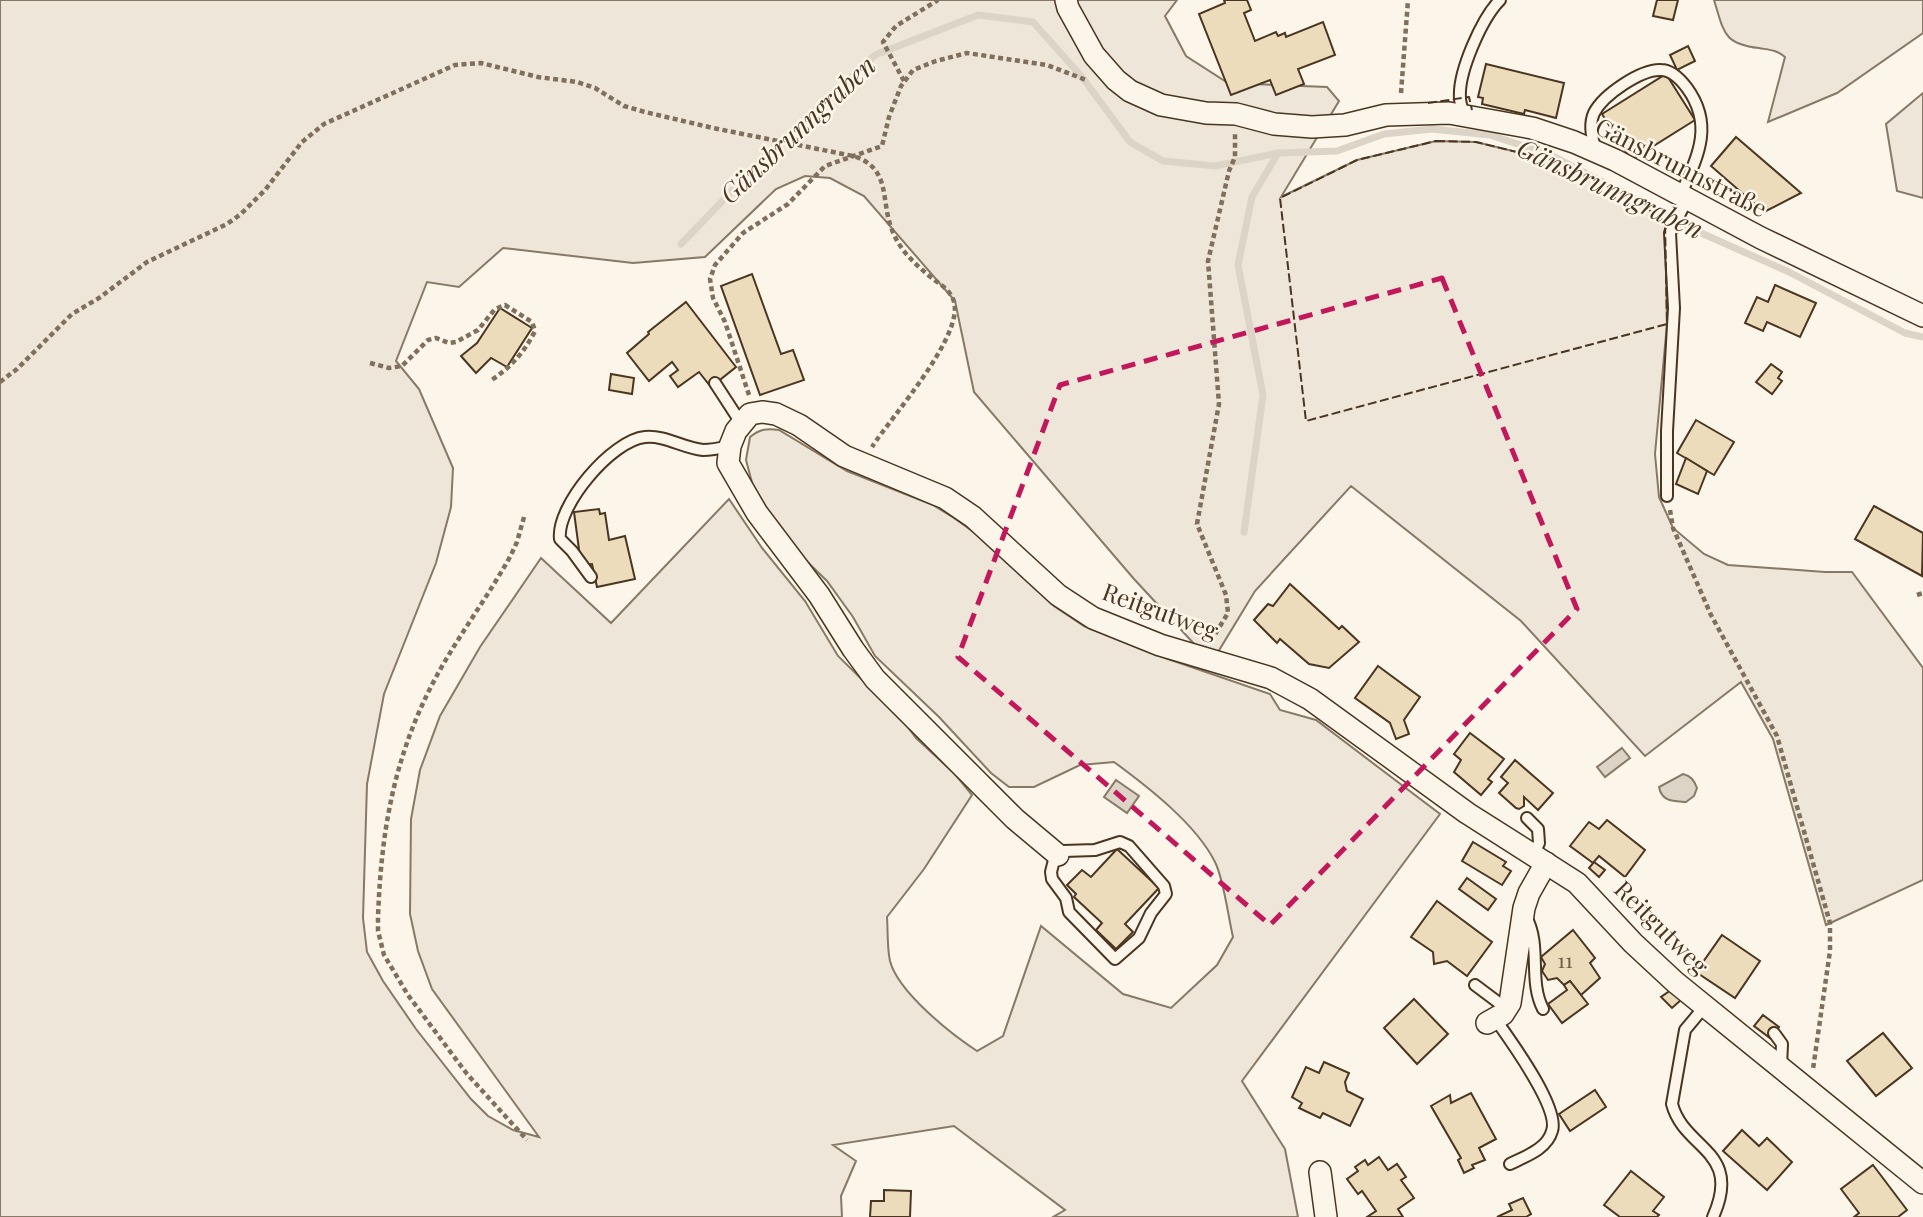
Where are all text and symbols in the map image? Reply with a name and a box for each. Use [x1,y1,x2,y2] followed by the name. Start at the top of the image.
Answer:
[711,48,882,210] water label: Gänsbrunngraben
[1591,109,1773,223] street label: Gänsbrunnstraße
[1512,129,1709,246] water label: Gänsbrunngraben
[1098,574,1223,646] street label: Reitgutweg
[1608,873,1717,981] street label: Reitgutweg
[1557,945,1573,973] house number: 11

